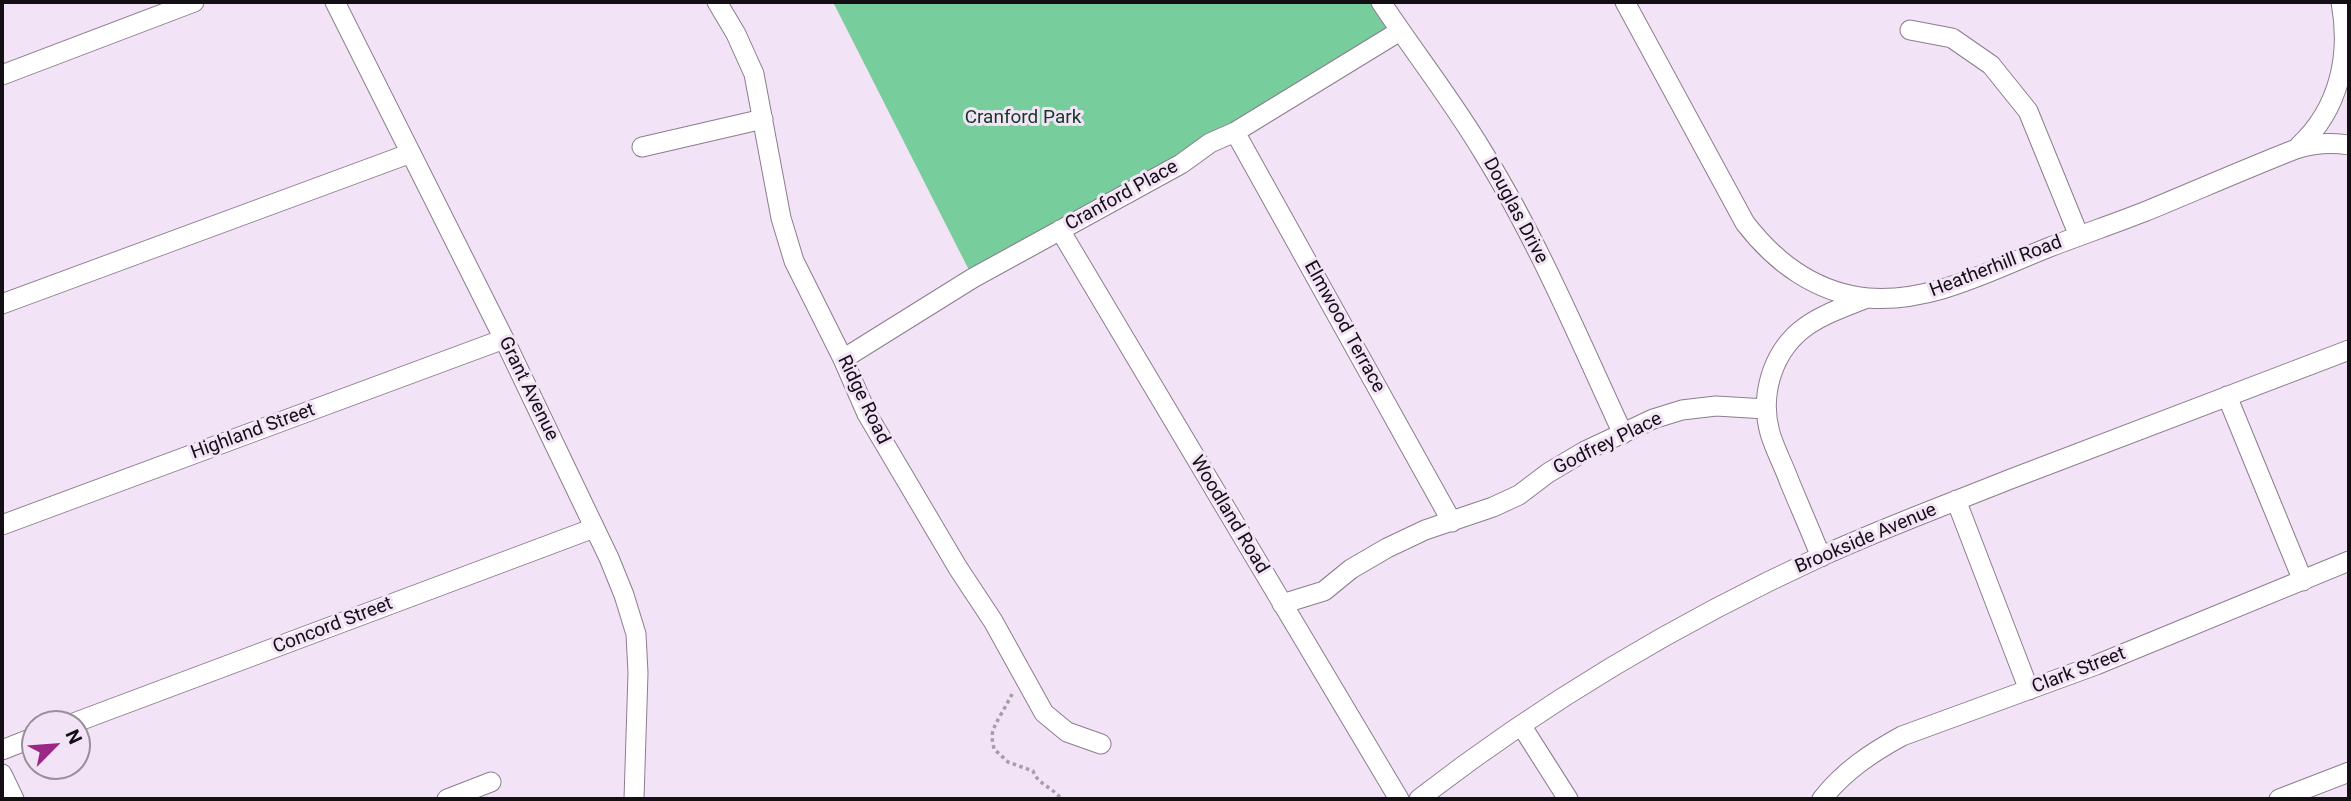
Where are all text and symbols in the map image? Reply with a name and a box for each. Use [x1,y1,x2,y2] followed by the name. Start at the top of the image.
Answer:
[965,107,1081,129] park label: Cranford Park
[1478,154,1552,268] street label: Douglas Drive
[1062,156,1182,236] street label: Cranford Place
[1927,231,2065,303] street label: Heatherhill Road
[1298,257,1390,397] street label: Elmwood Terrace
[493,333,563,445] street label: Grant Avenue
[832,352,894,448] street label: Ridge Road
[188,399,318,465] street label: Highland Street
[1550,408,1666,480] street label: Godfrey Place
[1185,452,1273,578] street label: Woodland Road
[1792,499,1940,579] street label: Brookside Avenue
[270,593,396,659] street label: Concord Street
[2029,643,2129,699] street label: Clark Street
[21,710,91,780] north arrow
[60,726,87,748] text: N

